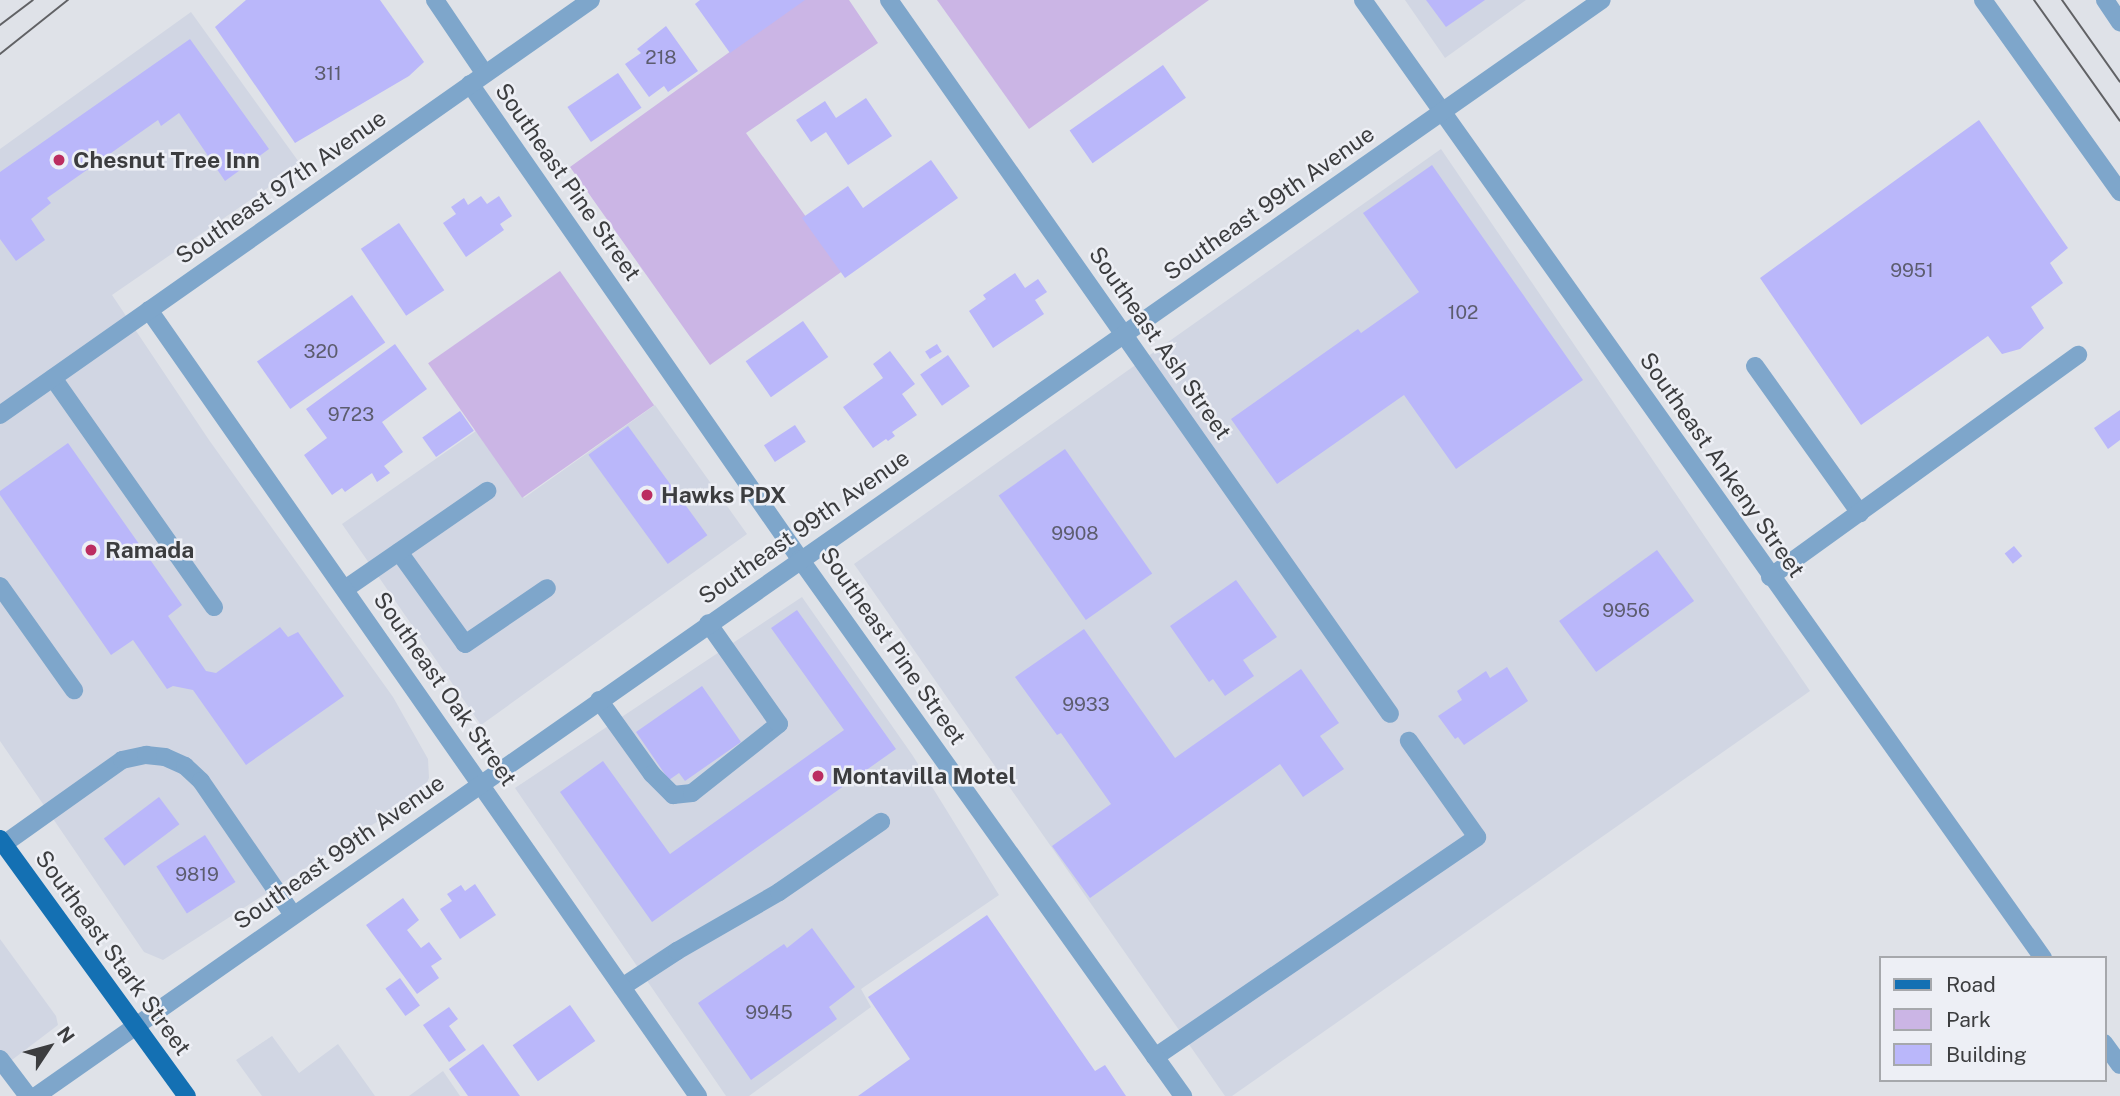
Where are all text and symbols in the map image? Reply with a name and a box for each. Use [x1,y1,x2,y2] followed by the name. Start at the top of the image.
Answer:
[645,47,677,69] house number: 218
[314,63,342,85] house number: 311
[489,78,647,286] street label: Southeast Pine Street
[171,104,391,270] street label: Southeast 97th Avenue
[1158,120,1380,286] street label: Southeast 99th Avenue
[73,146,260,174] place label: Chesnut Tree Inn
[51,152,67,168] marker: Chesnut Tree Inn
[1083,241,1237,445] street label: Southeast Ash Street
[1890,260,1934,282] house number: 9951
[1448,302,1478,324] house number: 102
[304,341,338,363] house number: 320
[1634,347,1810,583] street label: Southeast Ankeny Street
[328,404,374,426] house number: 9723
[693,444,915,610] street label: Southeast 99th Avenue
[661,481,787,509] place label: Hawks PDX
[639,487,655,503] marker: Hawks PDX
[1051,523,1099,545] house number: 9908
[105,536,194,564] place label: Ramada
[83,542,99,558] marker: Ramada
[814,542,972,750] street label: Southeast Pine Street
[368,587,522,791] street label: Southeast Oak Street
[1602,600,1650,622] house number: 9956
[1062,694,1110,716] house number: 9933
[832,762,1016,790] place label: Montavilla Motel
[810,768,826,784] marker: Montavilla Motel
[228,769,450,935] street label: Southeast 99th Avenue
[29,845,197,1061] street label: Southeast Stark Street
[175,864,219,886] house number: 9819
[1878,956,2106,1082] legend
[1946,972,1996,997] text: Road
[745,1002,793,1024] house number: 9945
[1946,1007,1991,1032] text: Park
[14,1012,84,1082] north arrow
[53,1022,79,1047] text: N
[1946,1042,2027,1067] text: Building

